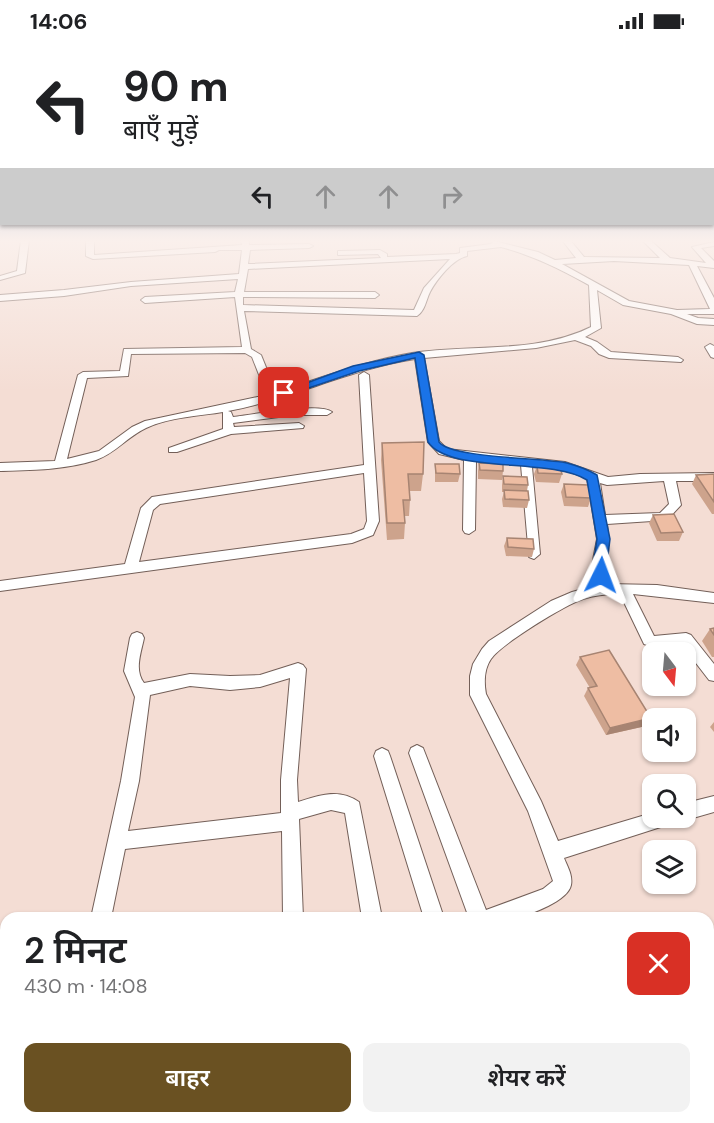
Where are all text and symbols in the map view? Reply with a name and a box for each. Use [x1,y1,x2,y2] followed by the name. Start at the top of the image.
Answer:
[30,7,87,36] text: 14:06
[123,59,229,114] text: 90 m
[24,66,102,144] icon: left
[123,112,198,147] text: बाएँ मुड़ें
[246,180,279,213] icon: left
[309,180,342,213] icon: ahead
[372,180,405,213] icon: ahead
[435,180,468,213] icon: right
[258,367,309,418] pin
[267,376,300,409] icon: arrive
[569,543,633,607] position arrow
[642,642,696,696] north arrow
[642,642,696,894] map controls
[642,708,696,762] button: sound
[642,774,696,828] button: search
[642,840,696,894] button: layers
[24,927,127,974] text: 2 मिनट
[627,932,690,995] button: close
[24,973,148,999] text: 430 m · 14:08
[24,1043,351,1112] button: बाहर
[363,1043,690,1112] button: शेयर करें

